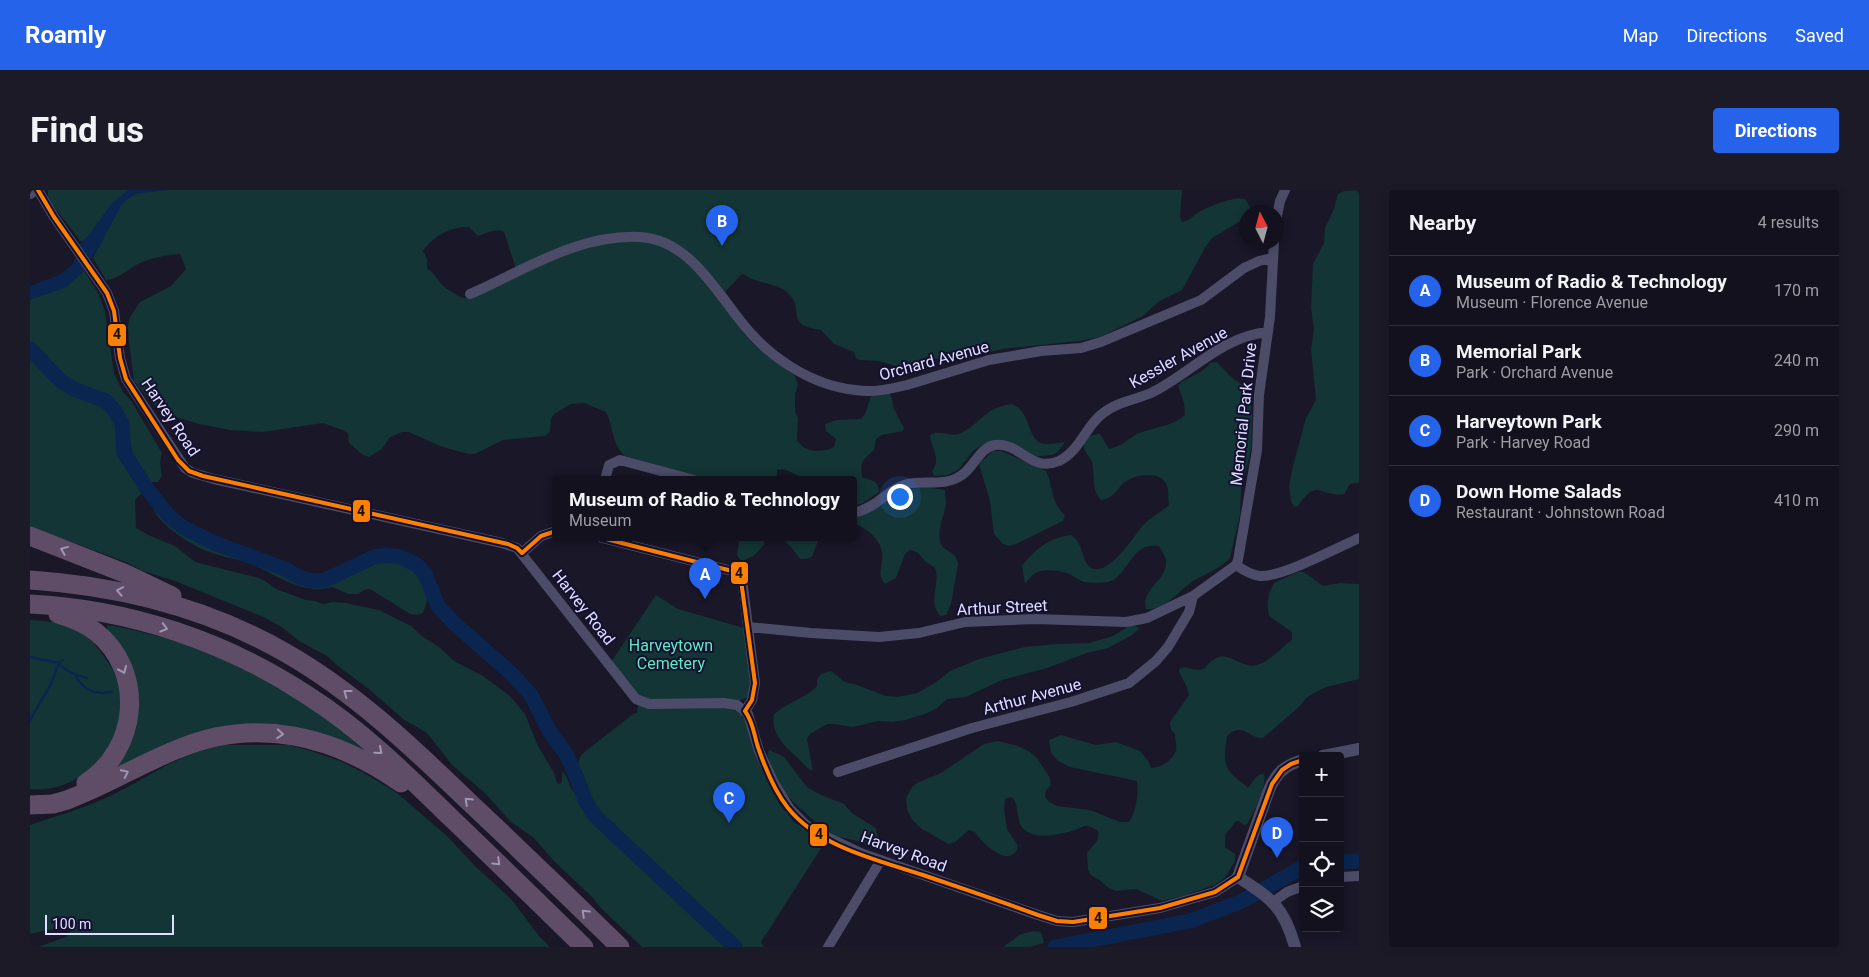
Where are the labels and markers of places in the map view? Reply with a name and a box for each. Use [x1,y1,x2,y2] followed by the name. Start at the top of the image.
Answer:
[706,205,738,246] pin: B
[689,558,721,599] pin: A
[713,782,745,823] pin: C
[1261,817,1293,858] pin: D

